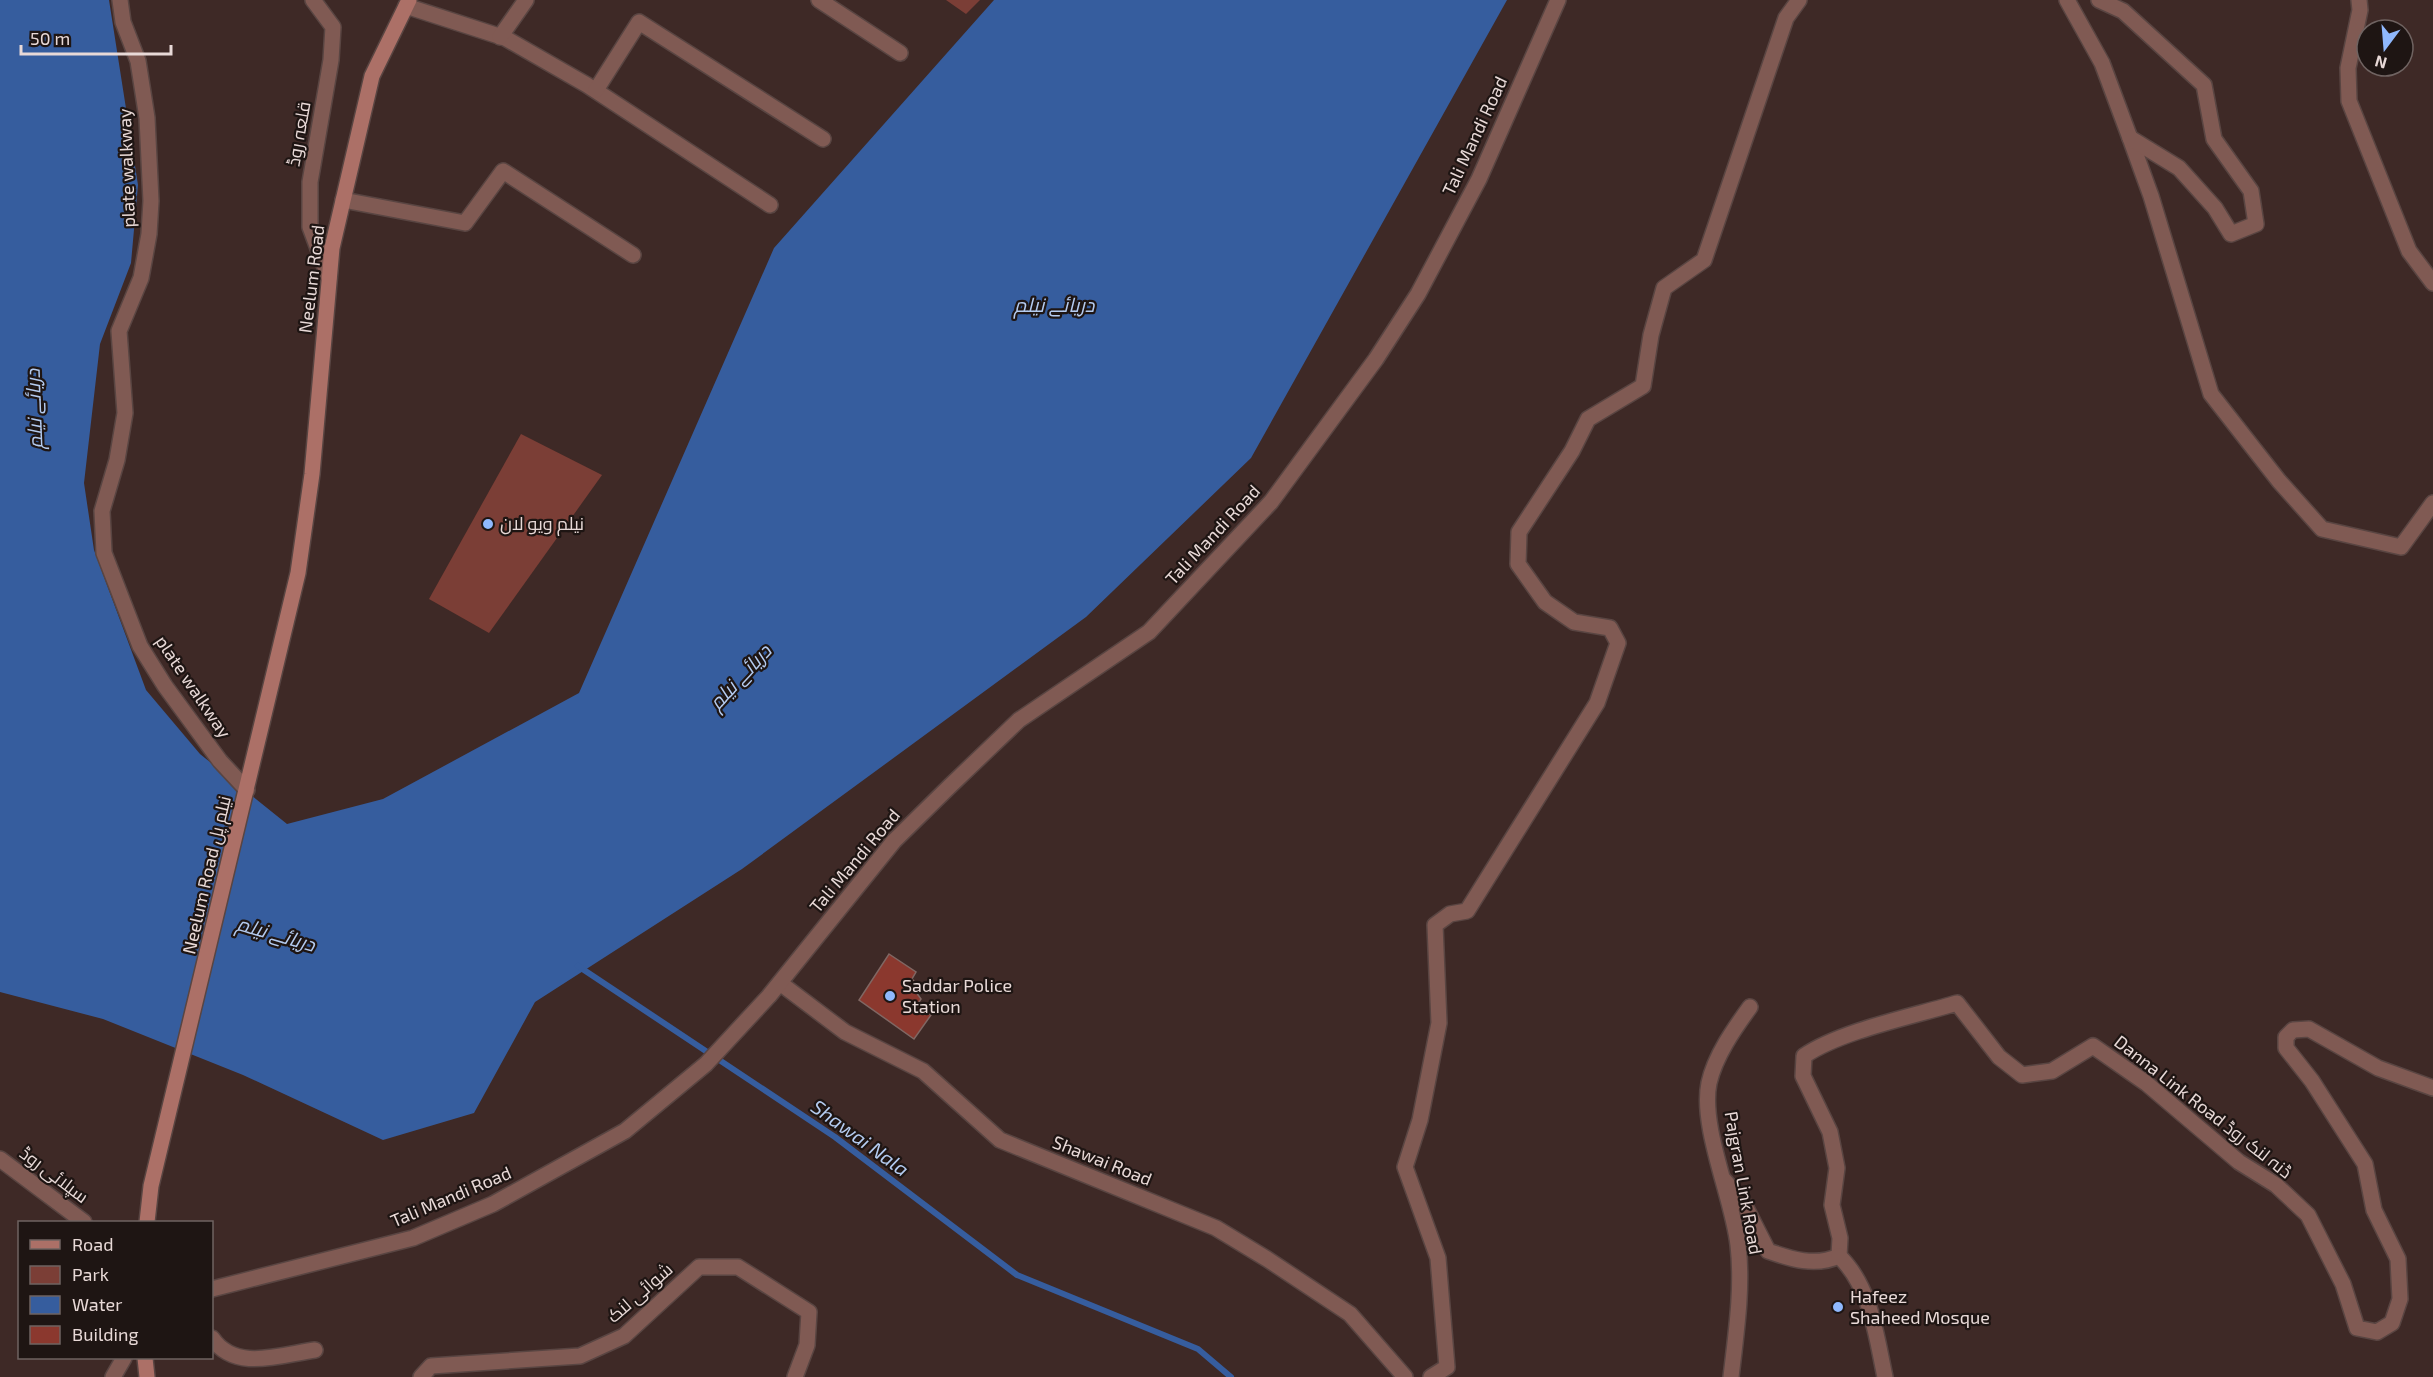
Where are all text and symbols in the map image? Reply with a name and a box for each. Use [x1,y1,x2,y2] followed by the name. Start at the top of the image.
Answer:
[21,18,171,56] scale bar
[2355,18,2415,78] north arrow
[30,27,70,49] text: 50 m
[2373,52,2389,74] text: N
[1437,73,1511,199] street label: Tali Mandi Road
[281,100,316,168] street label: قلعہ روڈ
[113,108,139,228] street label: plate walkway
[293,224,329,334] street label: Neelum Road
[1013,292,1096,319] water label: دریائے نیلم
[20,367,49,451] water label: دریائے نیلم
[1160,480,1264,589] street label: Tali Mandi Road
[500,512,584,536] place label: نیلم ویو لان
[481,517,495,531] marker: نیلم ویو لان
[151,631,237,742] street label: plate walkway
[702,638,779,717] water label: دریائے نیلم
[177,793,237,957] street label: Neelum Road نیلم پل
[804,804,904,917] street label: Tali Mandi Road
[232,910,320,959] water label: دریائے نیلم
[902,974,1012,1017] place label: Saddar Police Station
[883,989,897,1003] marker: Saddar Police Station
[2110,1030,2297,1183] street label: Danna Link Road ڈنہ لنک روڈ
[807,1094,914,1181] water label: Shawai Nala
[1721,1109,1767,1256] street label: Pajgran Link Road
[1050,1130,1155,1190] street label: Shawai Road
[15,1141,93,1208] street label: سپلائی روڈ
[387,1161,514,1231] street label: Tali Mandi Road
[18,1221,213,1359] legend
[72,1233,113,1255] text: Road
[602,1258,677,1327] street label: شوائی لنک
[72,1263,109,1285] text: Park
[1850,1285,1990,1328] place label: Hafeez Shaheed Mosque
[72,1293,122,1315] text: Water
[1831,1300,1845,1314] marker: Hafeez Shaheed Mosque
[72,1323,139,1345] text: Building

